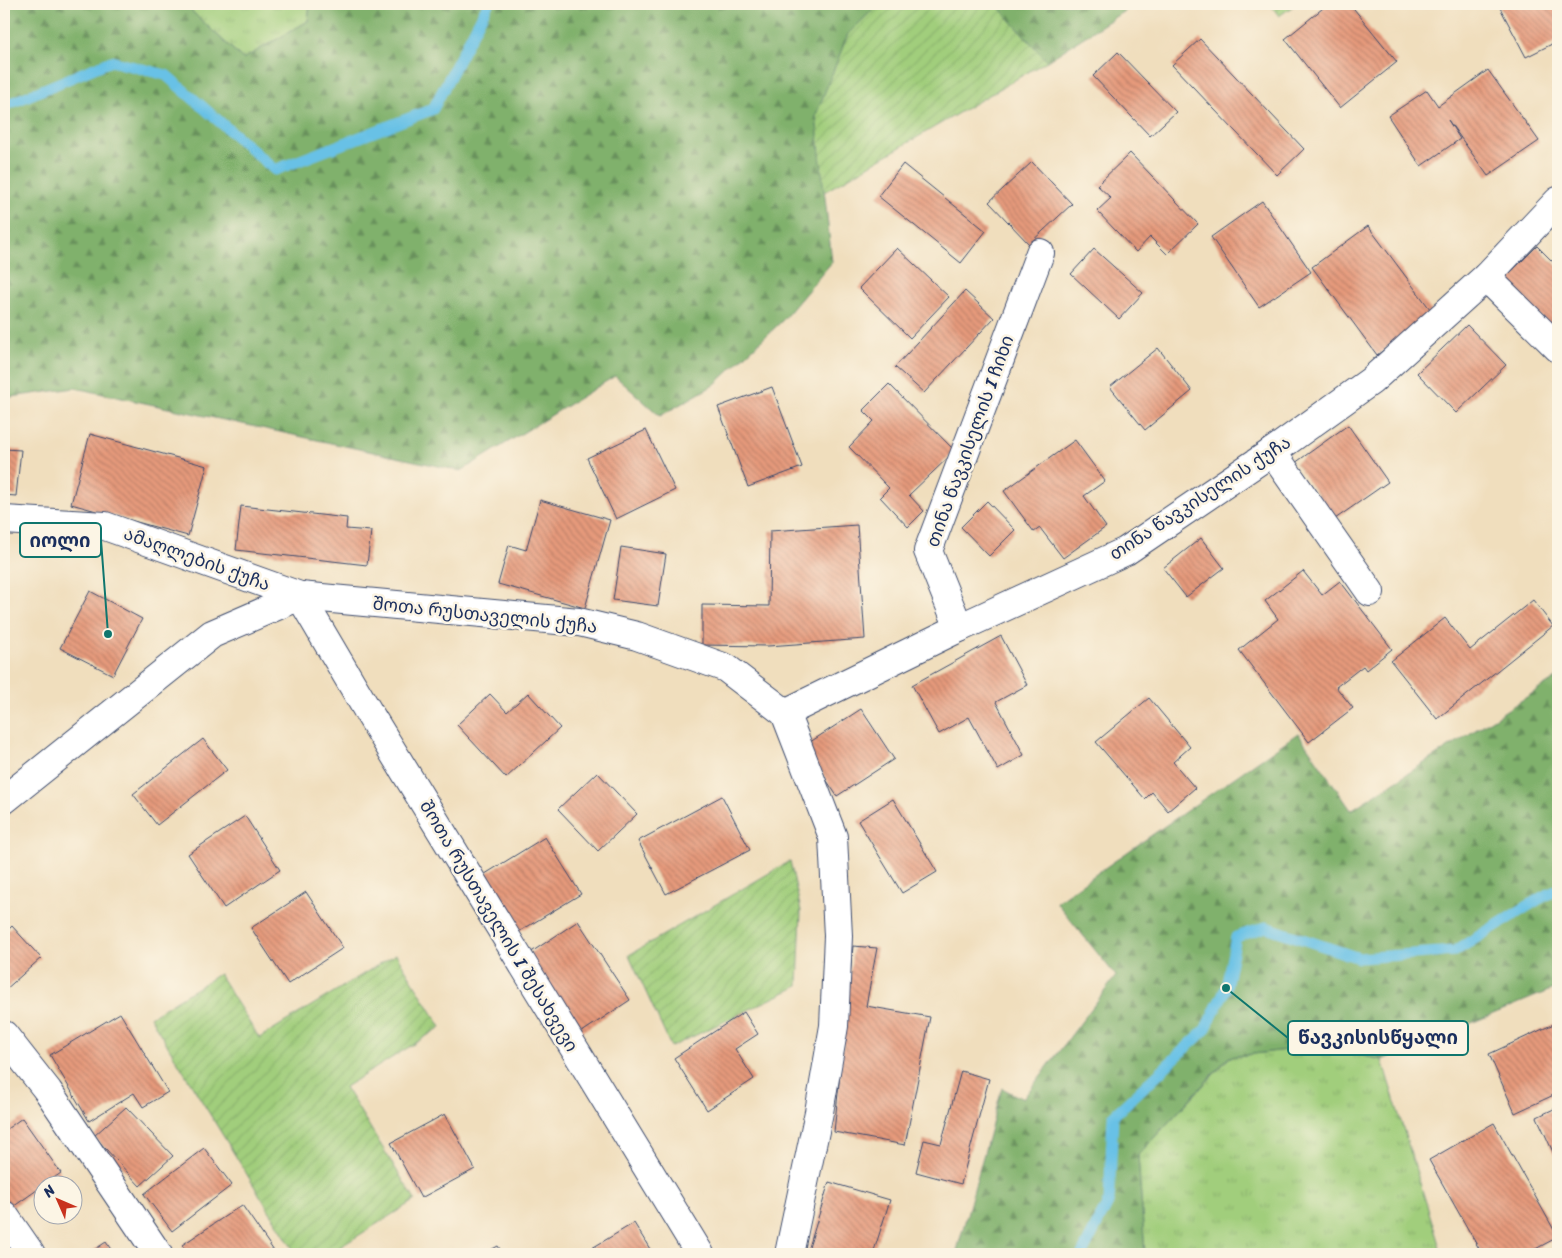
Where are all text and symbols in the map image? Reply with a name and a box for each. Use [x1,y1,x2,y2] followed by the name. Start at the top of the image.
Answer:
[917,330,1023,552] street label: თინა წავკისელის I ჩიხი
[1103,427,1297,569] street label: თინა წავკისელის ქუჩა
[119,518,275,600] street label: ამაღლების ქუჩა
[20,523,101,557] callout: იოლი
[29,524,91,557] text: იოლი
[371,587,599,643] street label: შოთა რუსთაველის ქუჩა
[411,794,587,1058] street label: შოთა რუსთაველის I შესახვევი
[1288,1021,1468,1055] callout: წავკისისწყალი
[1298,1021,1458,1054] text: წავკისისწყალი
[32,1176,82,1226] north arrow
[36,1179,62,1204] text: N

